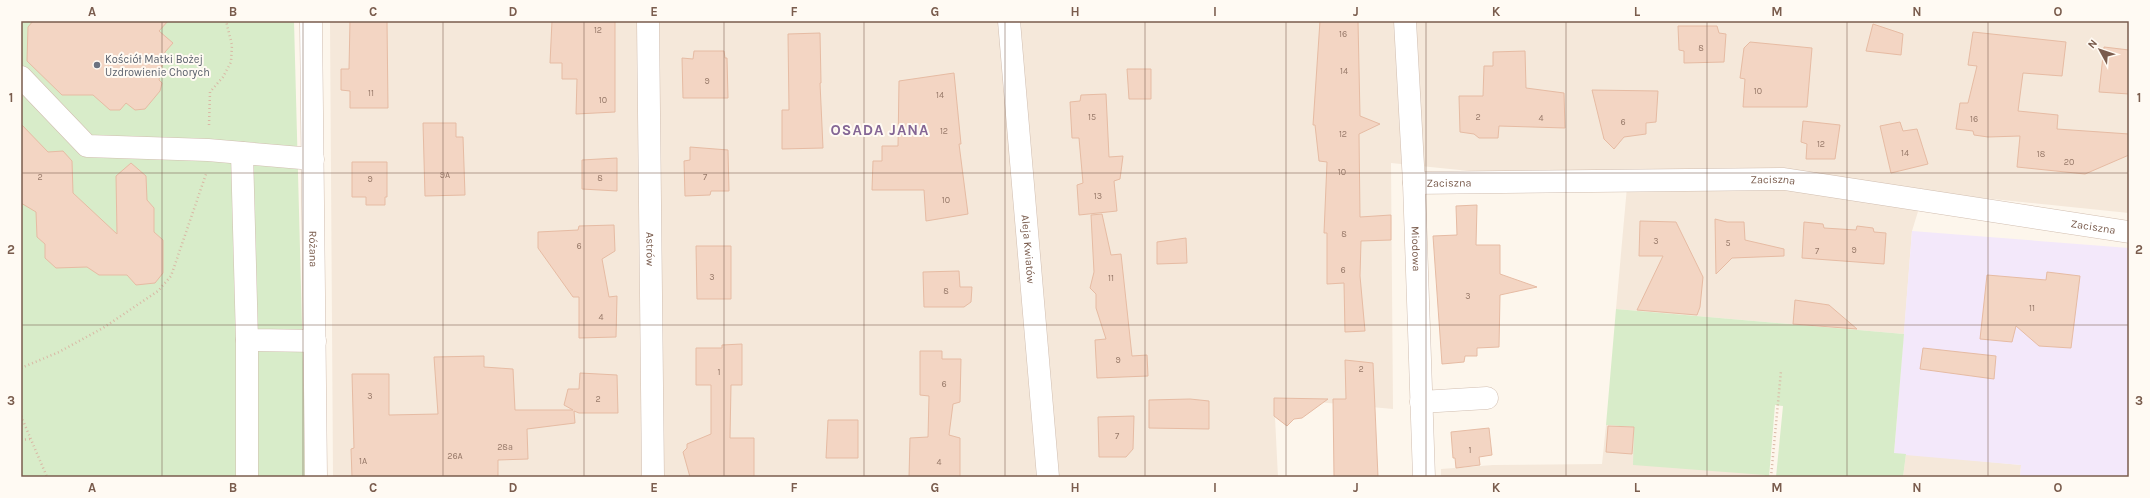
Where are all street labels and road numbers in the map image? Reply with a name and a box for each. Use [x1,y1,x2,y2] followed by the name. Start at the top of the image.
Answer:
[1750,172,1796,187] street label: Zaciszna
[1426,176,1472,189] street label: Zaciszna
[1019,214,1038,284] street label: Aleja Kwiatów
[2070,217,2117,236] street label: Zaciszna
[1409,226,1423,272] street label: Miodowa
[307,231,320,267] street label: Różana
[644,232,657,266] street label: Astrów

